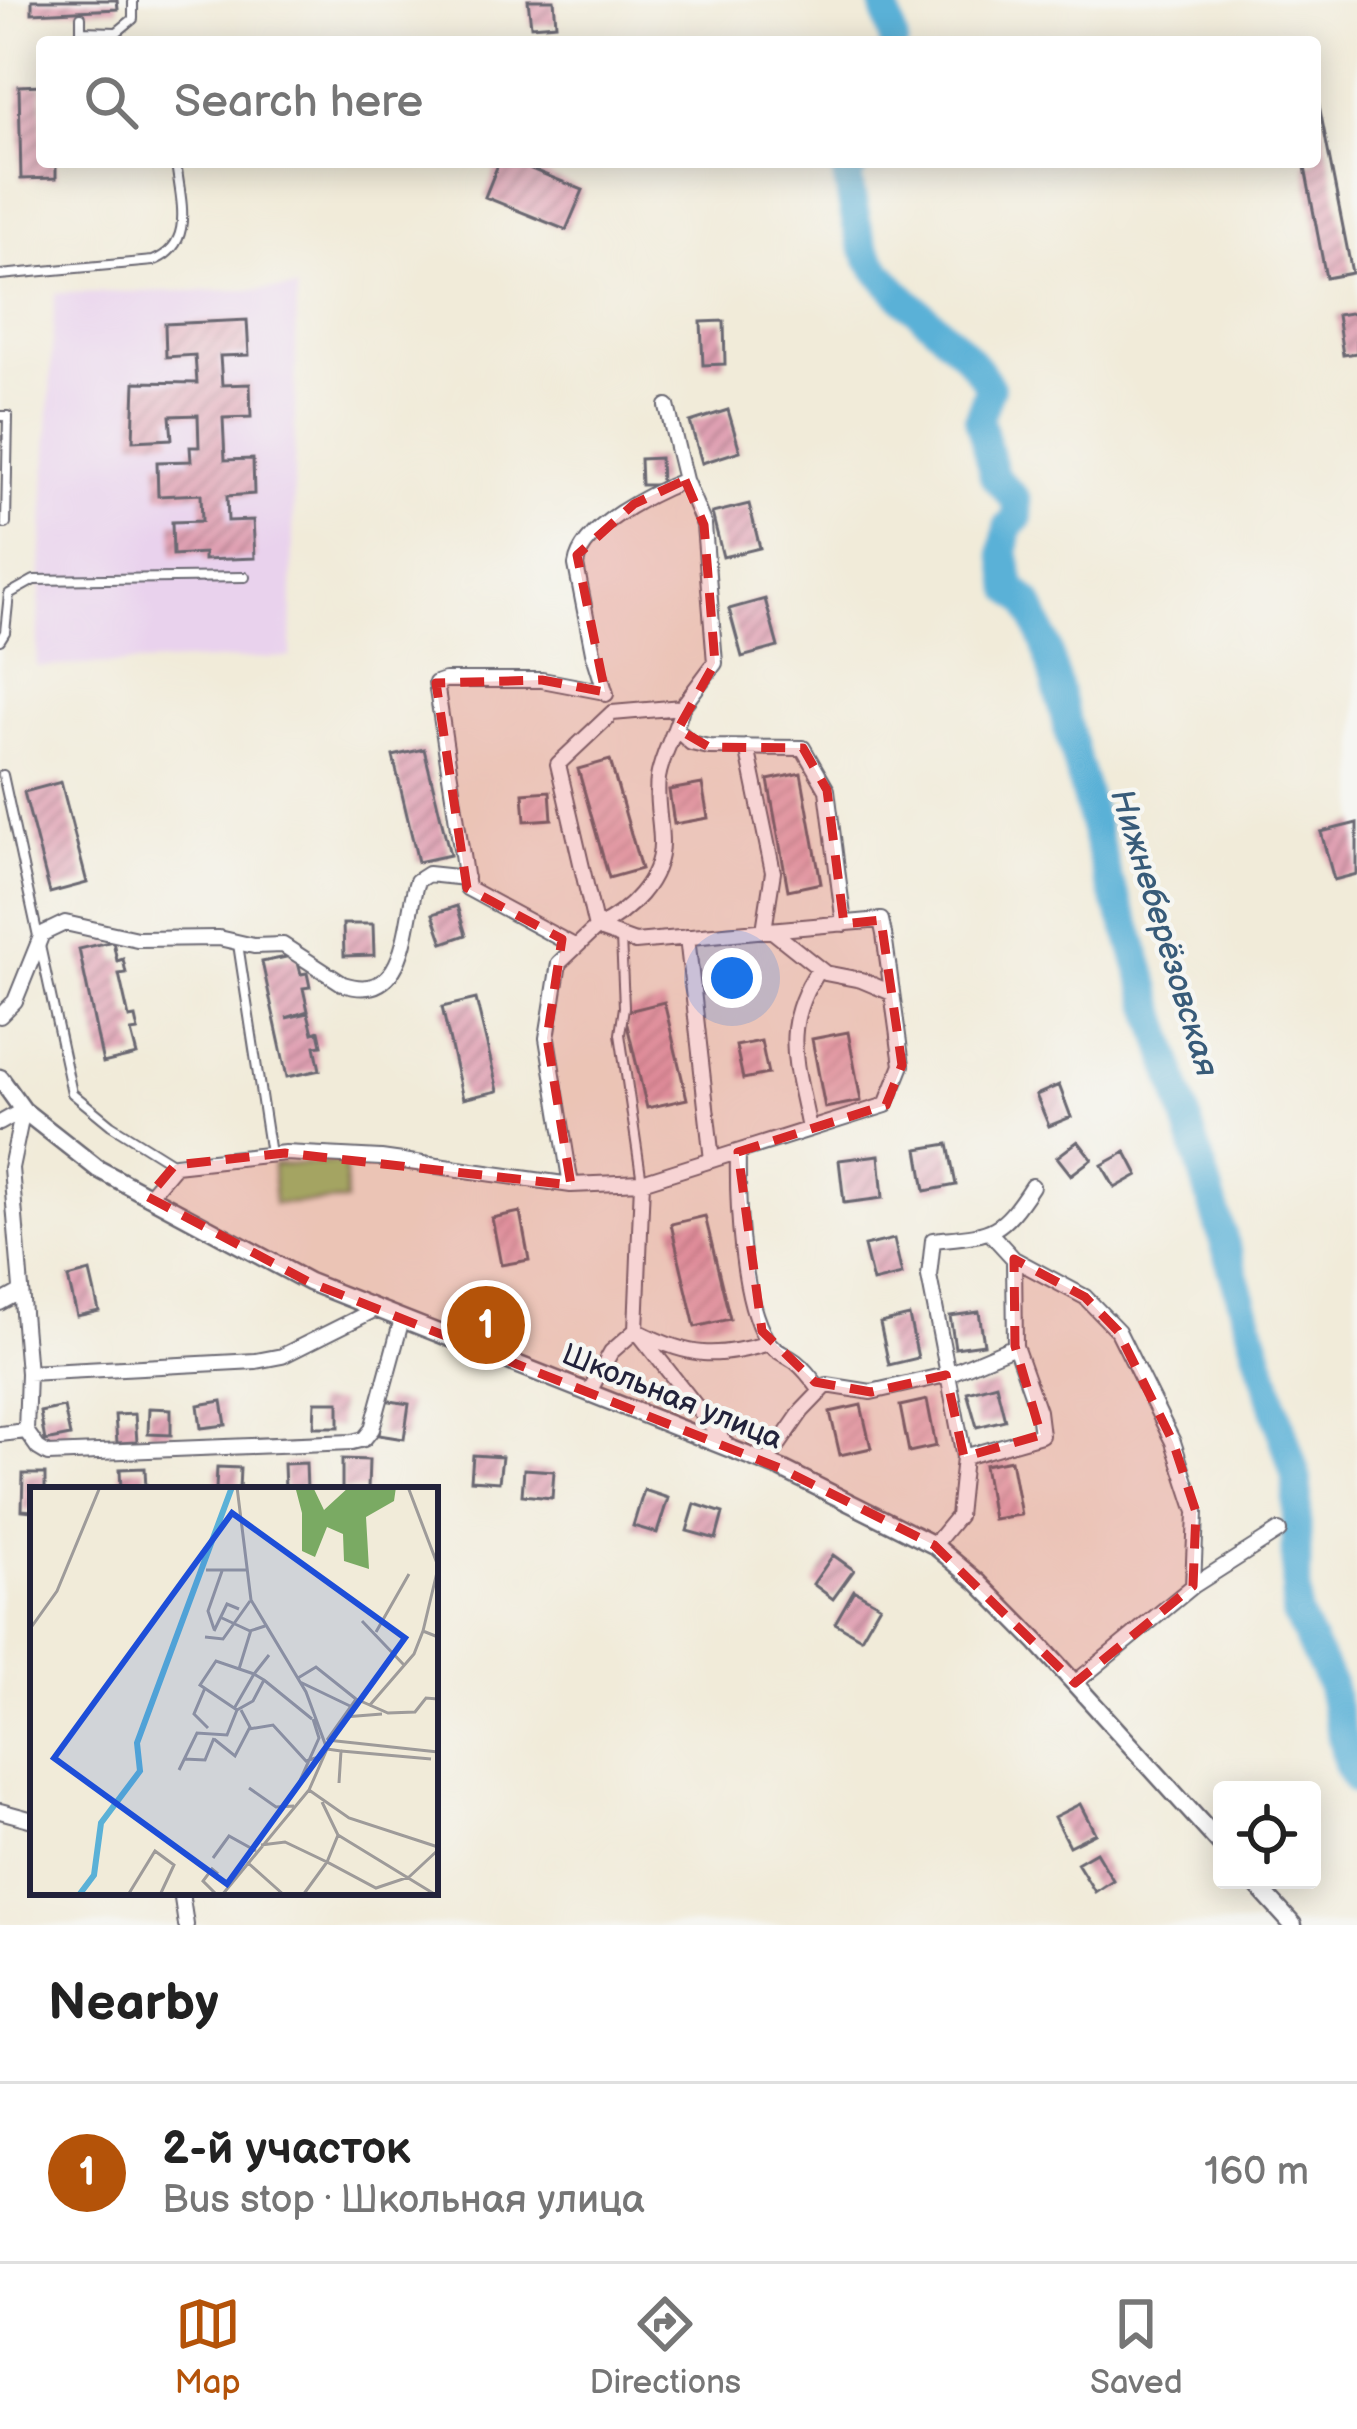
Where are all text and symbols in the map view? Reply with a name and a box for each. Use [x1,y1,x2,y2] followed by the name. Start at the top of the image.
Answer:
[36,36,1321,168] search box
[78,69,144,135] icon: search
[174,75,423,130] text: Search here
[1101,785,1227,1081] water label: Нижнеберёзовская
[702,948,762,1008] your location
[447,1280,525,1370] pin: 1
[557,1336,788,1458] street label: Школьная улица
[30,1487,438,1895] inset map
[1213,1781,1321,1889] map controls
[1213,1781,1321,1889] button: locate
[48,1973,219,2034] text: Nearby
[162,2122,410,2177] text: 2-й участок
[79,2149,95,2196] text: 1
[1204,2149,1309,2196] text: 160 m
[162,2177,645,2224] text: Bus stop · Школьная улица
[174,2291,241,2403] tab: Map
[589,2291,741,2403] tab: Directions
[1090,2291,1183,2403] tab: Saved

